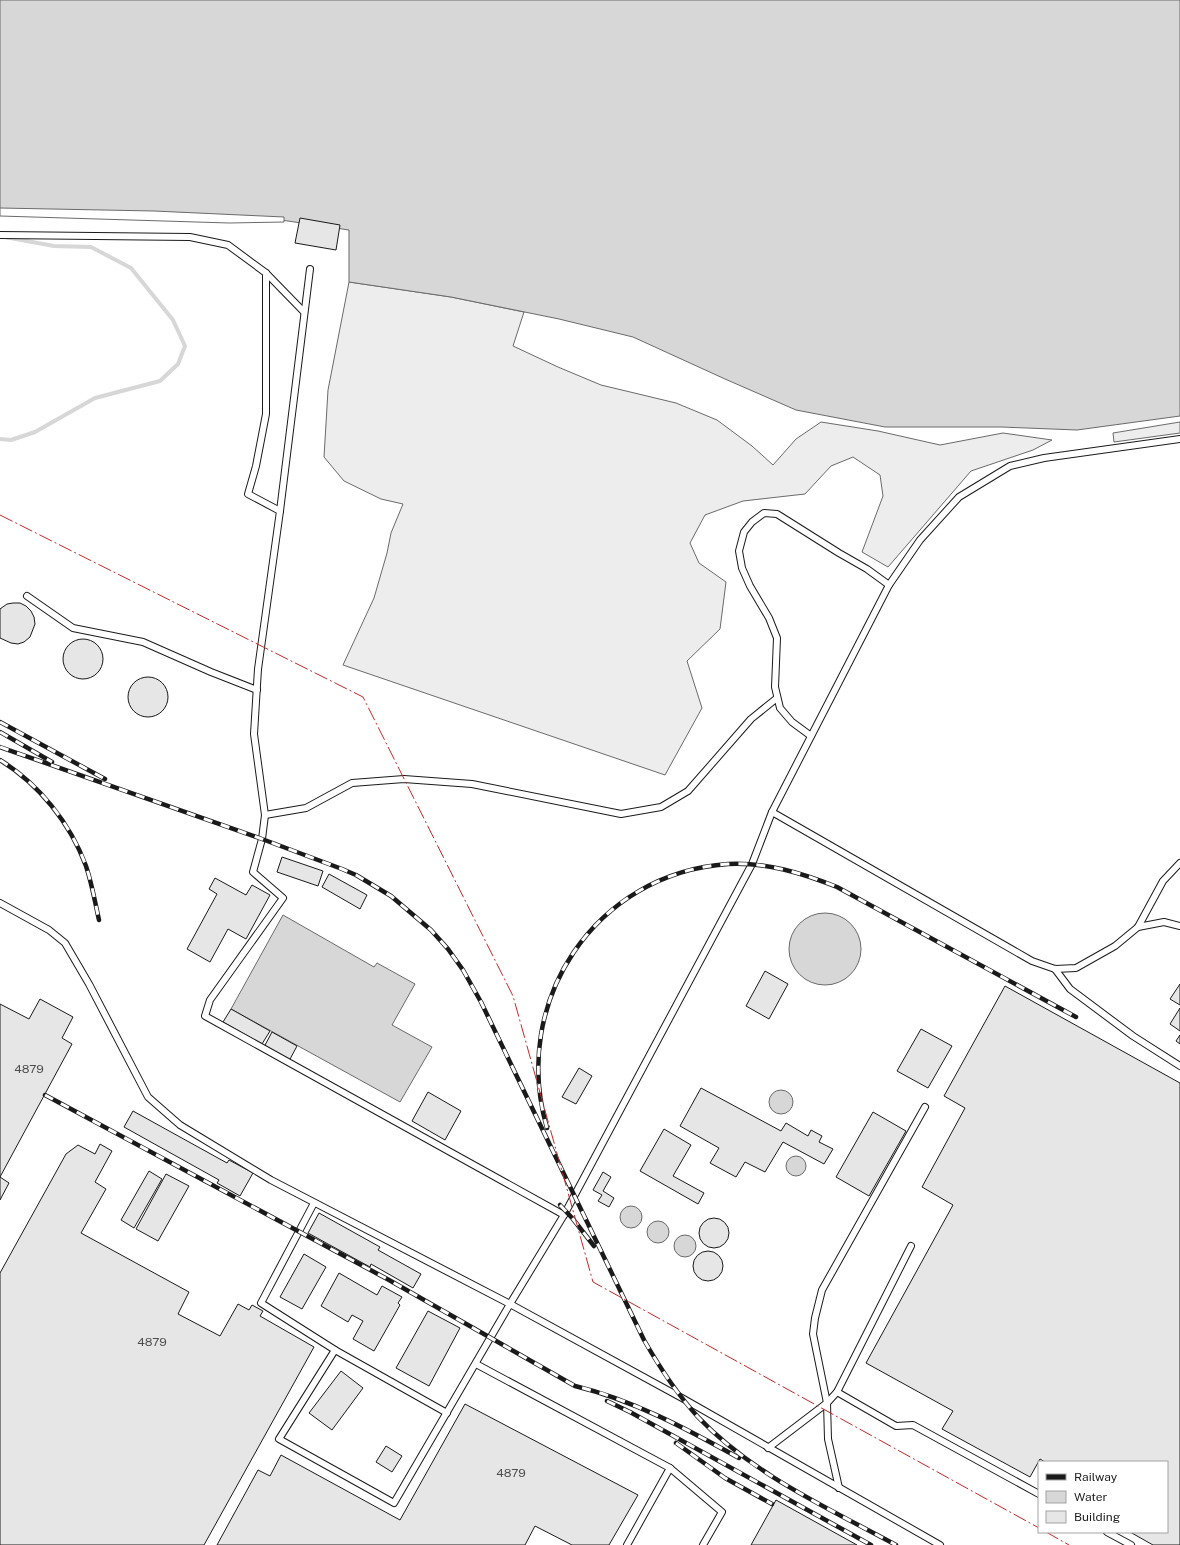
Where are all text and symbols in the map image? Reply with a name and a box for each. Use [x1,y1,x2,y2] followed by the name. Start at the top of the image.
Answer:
[14,1062,44,1076] house number: 4879
[137,1335,167,1349] house number: 4879
[1038,1461,1168,1533] legend
[496,1466,526,1480] house number: 4879
[1074,1470,1118,1484] text: Railway
[1074,1490,1108,1504] text: Water
[1074,1510,1120,1524] text: Building

